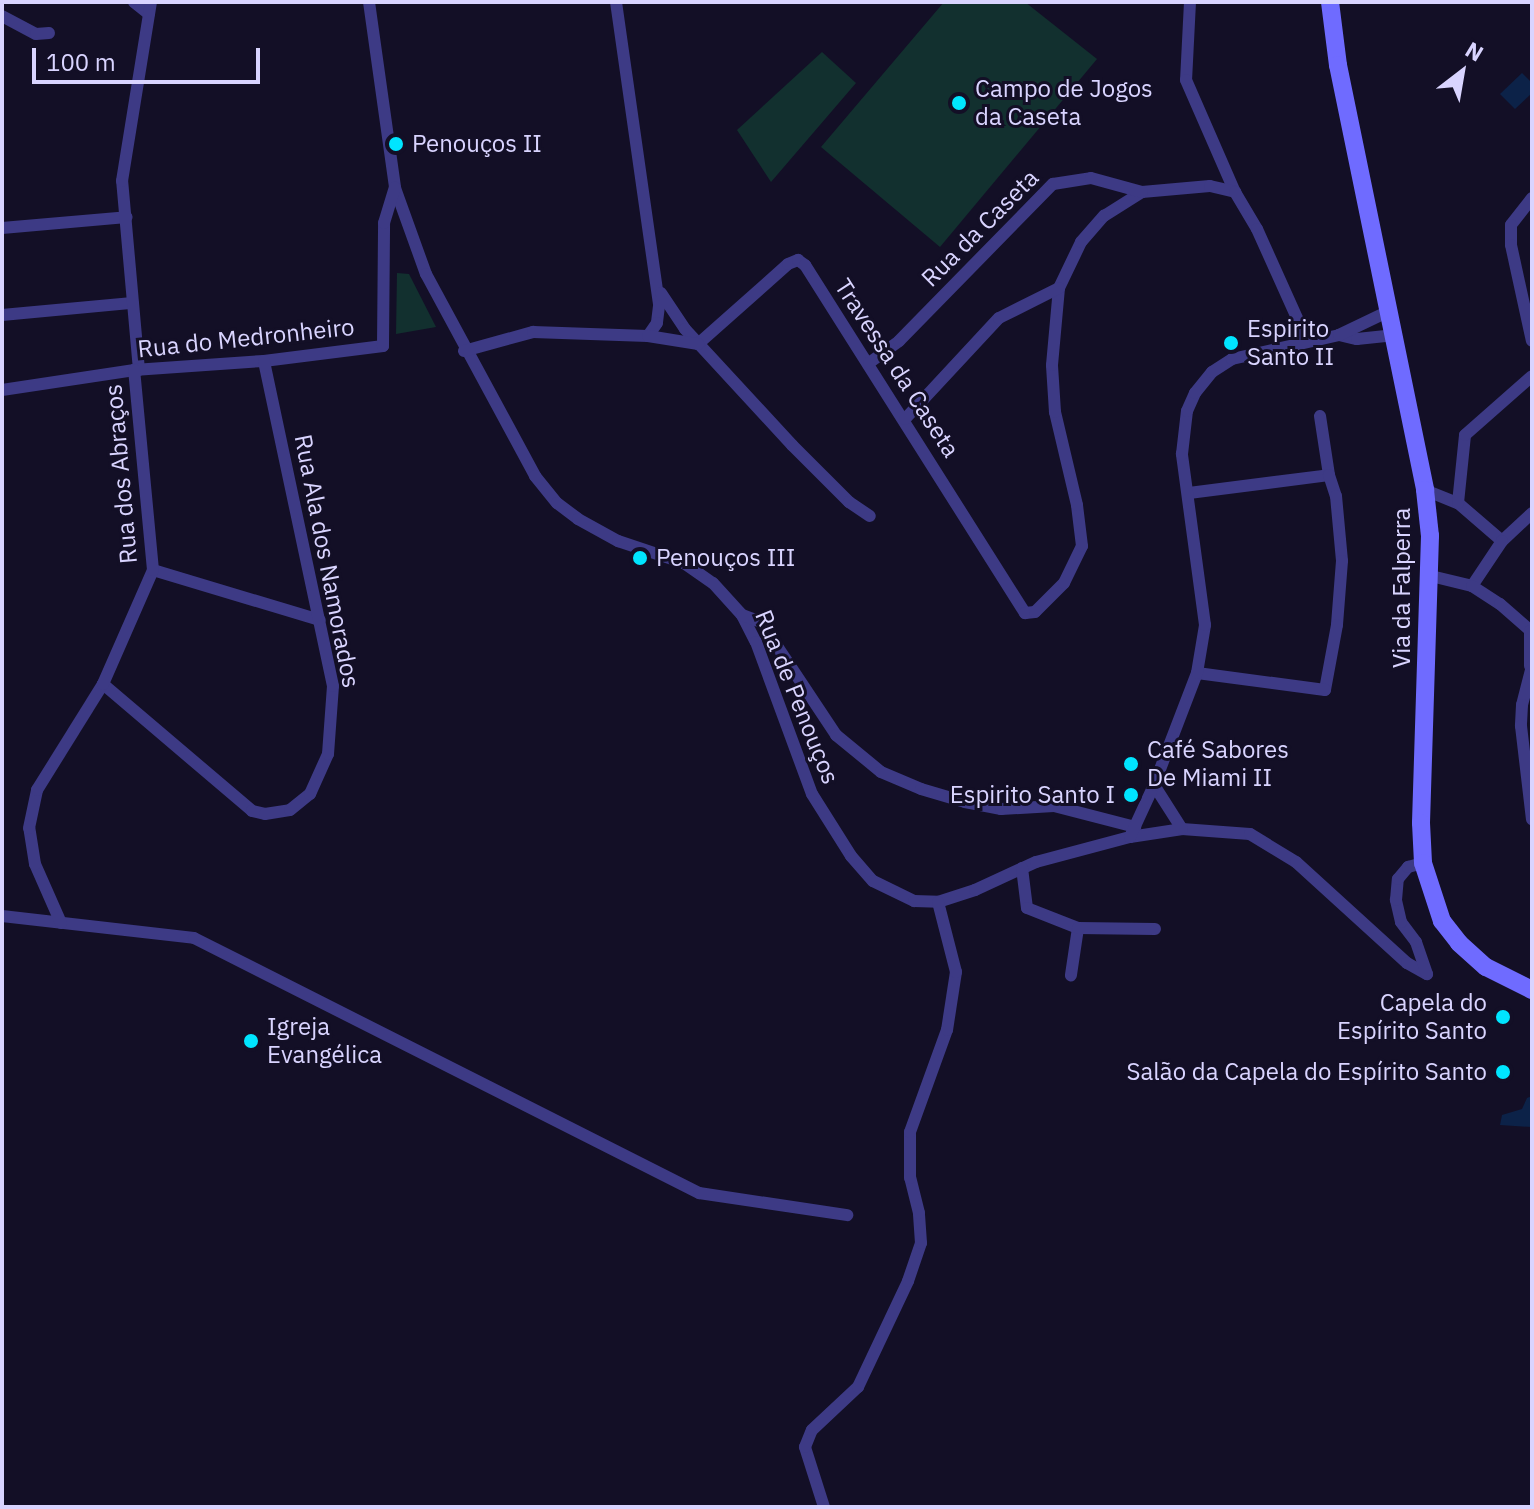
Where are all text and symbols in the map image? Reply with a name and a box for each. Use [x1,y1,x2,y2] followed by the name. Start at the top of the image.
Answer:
[36,32,264,82] scale bar
[1422,32,1502,112] north arrow
[1460,34,1489,68] text: N
[46,46,116,78] text: 100 m
[975,75,1153,131] place label: Campo de Jogos da Caseta
[950,94,968,112] marker: Campo de Jogos da Caseta
[412,130,542,158] place label: Penouços II
[387,135,405,153] marker: Penouços II
[915,163,1045,293] street label: Rua da Caseta
[829,273,965,463] street label: Travessa da Caseta
[136,312,356,364] street label: Rua do Medronheiro
[1247,315,1334,371] place label: Espirito Santo II
[1222,334,1240,352] marker: Espirito Santo II
[99,383,143,565] street label: Rua dos Abraços
[288,432,366,690] street label: Rua Ala dos Namorados
[1388,508,1416,668] street label: Via da Falperra
[656,544,795,572] place label: Penouços III
[631,549,649,567] marker: Penouços III
[749,606,845,788] street label: Rua de Penouços
[1147,736,1289,792] place label: Café Sabores De Miami II
[1122,755,1140,773] marker: Café Sabores De Miami II
[950,781,1115,809] place label: Espirito Santo I
[1122,786,1140,804] marker: Espirito Santo I
[1337,989,1487,1045] place label: Capela do Espírito Santo
[1494,1008,1512,1026] marker: Capela do Espírito Santo
[267,1013,382,1069] place label: Igreja Evangélica
[242,1032,260,1050] marker: Igreja Evangélica
[1127,1058,1487,1086] place label: Salão da Capela do Espírito Santo
[1494,1063,1512,1081] marker: Salão da Capela do Espírito Santo

